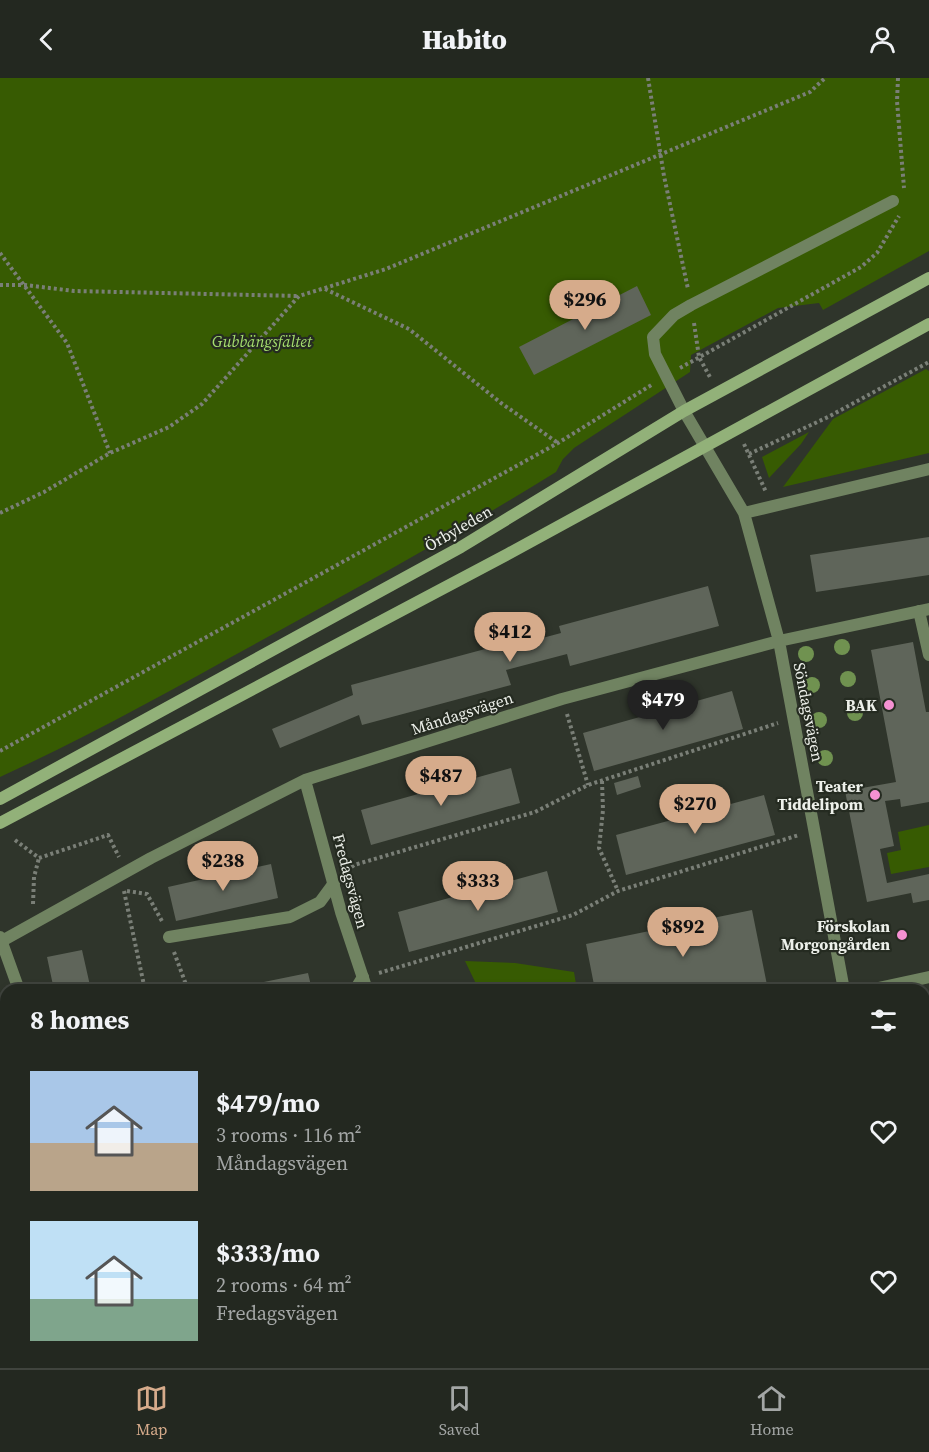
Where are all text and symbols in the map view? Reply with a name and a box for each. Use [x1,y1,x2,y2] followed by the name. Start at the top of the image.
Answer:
[422,21,507,58] text: Habito
[30,23,63,56] icon: back
[866,23,899,56] icon: person
[549,280,621,331] pin: $296
[563,285,607,313] text: $296
[212,330,313,352] park label: Gubbängsfältet
[420,500,496,556] street label: Örbyleden
[474,612,546,663] pin: $412
[488,617,532,645] text: $412
[789,661,829,764] street label: Söndagsvägen
[627,680,699,731] pin: $479
[641,685,685,713] text: $479
[408,686,516,740] street label: Måndagsvägen
[845,694,878,716] place label: BAK
[882,698,896,712] marker: BAK
[405,756,477,807] pin: $487
[419,761,463,789] text: $487
[777,775,864,815] place label: Teater Tiddelipom
[659,784,731,835] pin: $270
[868,788,882,802] marker: Teater Tiddelipom
[673,789,717,817] text: $270
[328,831,374,931] street label: Fredagsvägen
[187,841,259,892] pin: $238
[201,846,245,874] text: $238
[442,861,514,912] pin: $333
[456,866,500,894] text: $333
[647,907,719,958] pin: $892
[661,912,705,940] text: $892
[781,915,890,955] place label: Förskolan Morgongården
[895,928,909,942] marker: Förskolan Morgongården
[30,1002,129,1038] text: 8 homes
[867,1004,900,1037] icon: filters
[216,1085,320,1121] text: $479/mo
[78,1095,150,1167] icon: home
[867,1115,900,1148] icon: heart
[216,1121,362,1149] text: 3 rooms · 116 m²
[216,1149,348,1177] text: Måndagsvägen
[216,1235,320,1271] text: $333/mo
[78,1245,150,1317] icon: home
[867,1265,900,1298] icon: heart
[216,1271,352,1299] text: 2 rooms · 64 m²
[216,1299,338,1327] text: Fredagsvägen
[135,1382,168,1440] tab: Map
[439,1382,480,1440] tab: Saved
[750,1382,794,1440] tab: Home

